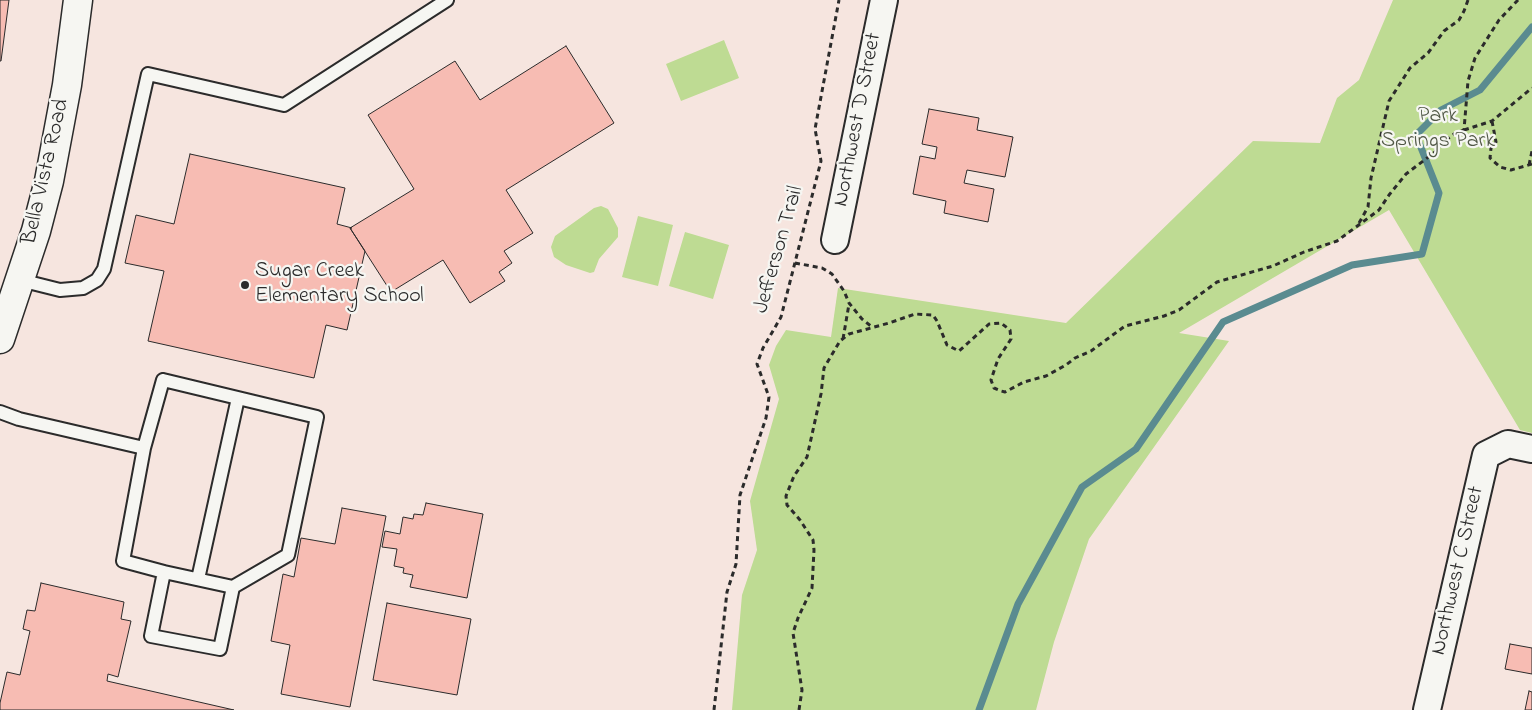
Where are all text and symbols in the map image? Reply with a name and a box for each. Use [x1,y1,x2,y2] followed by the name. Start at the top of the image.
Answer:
[829,31,889,209] street label: Northwest D Street
[17,97,77,247] street label: Bella Vista Road
[1381,104,1495,156] park label: Park Springs Park
[749,183,811,317] street label: Jefferson Trail
[255,259,424,310] place label: Sugar Creek Elementary School
[239,279,251,291] marker: Sugar Creek Elementary School
[1427,484,1491,658] street label: Northwest C Street

